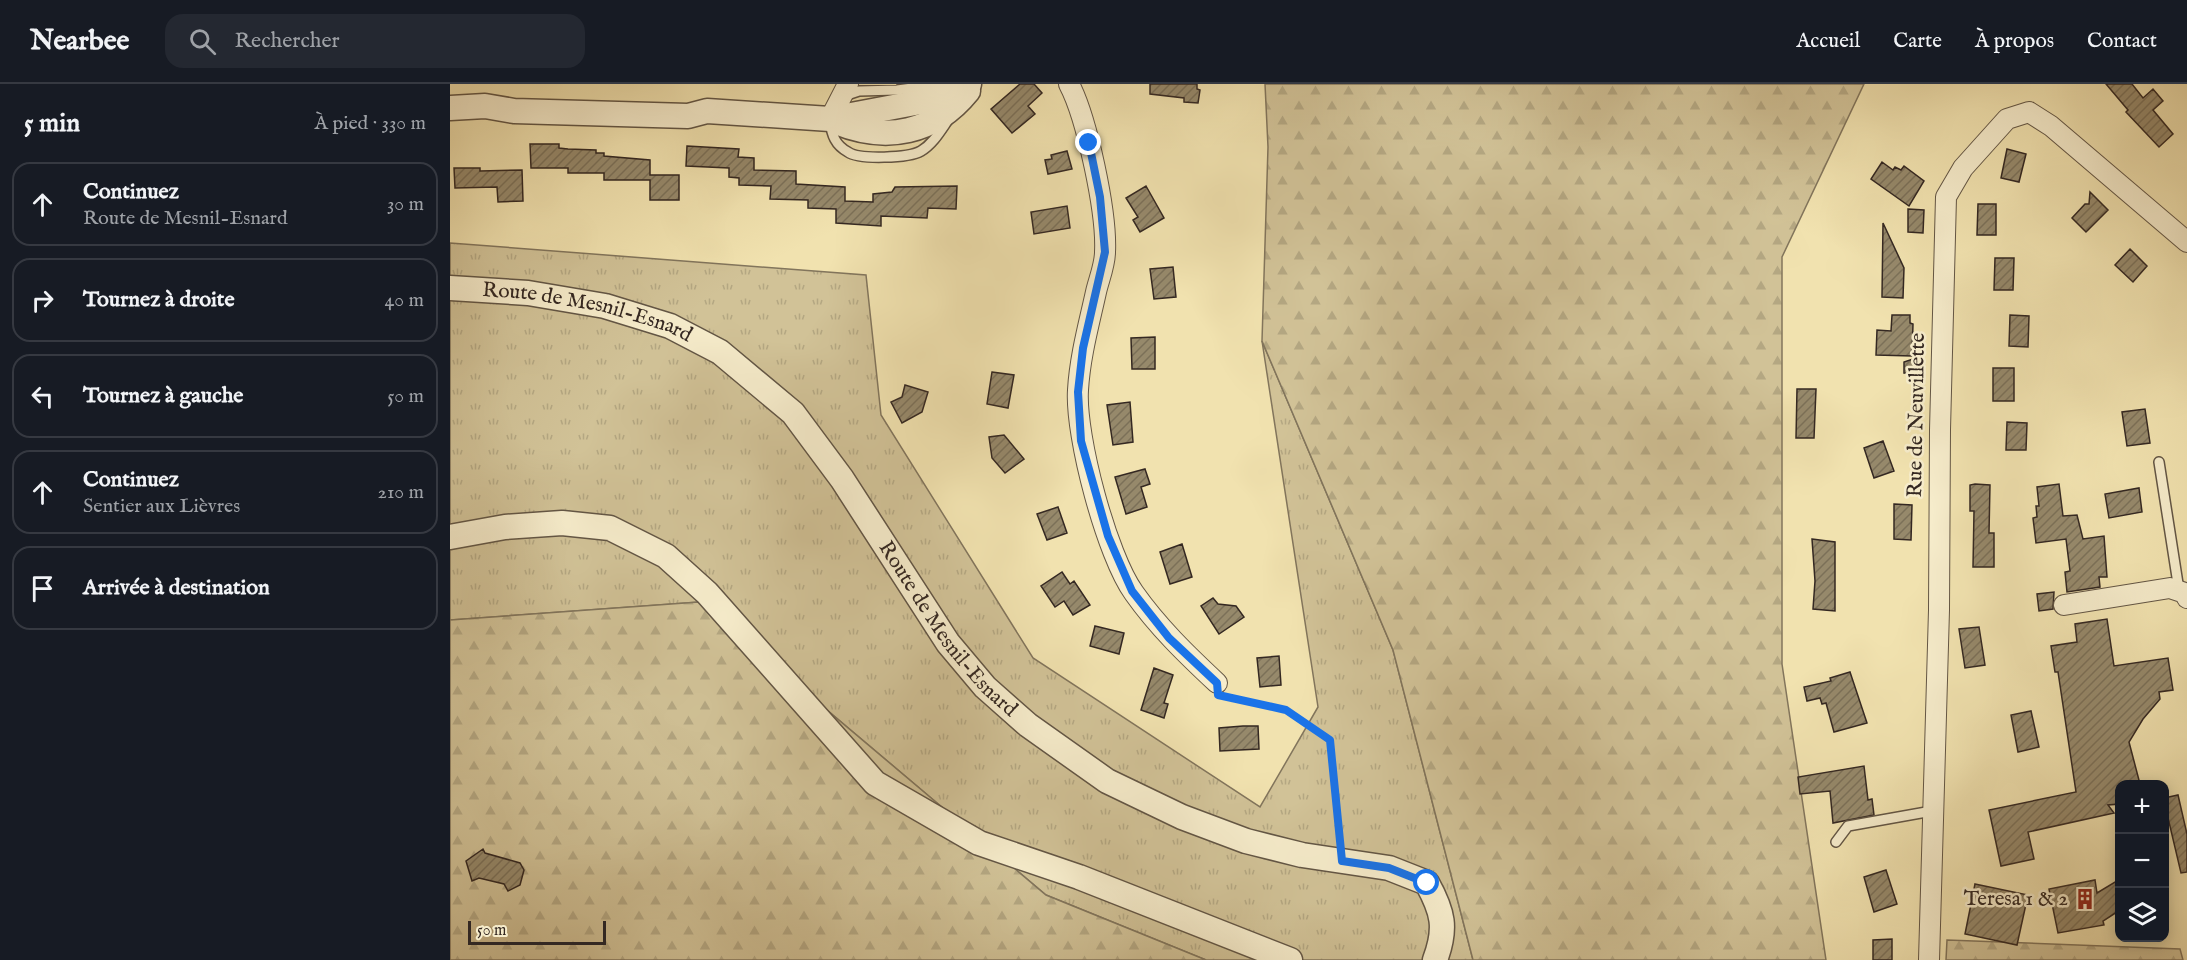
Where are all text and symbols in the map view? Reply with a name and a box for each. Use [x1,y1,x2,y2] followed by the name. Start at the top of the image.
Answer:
[165,14,585,68] search box
[30,24,129,59] text: Nearbee
[186,25,219,58] icon: search
[234,27,340,55] text: Rechercher
[1796,28,1860,55] text: Accueil
[1893,28,1942,55] text: Carte
[1975,28,2054,55] text: À propos
[2087,28,2157,55] text: Contact
[24,107,80,140] text: 5 min
[315,111,426,136] text: À pied · 330 m
[1075,129,1101,155] route end
[83,178,179,206] text: Continuez
[26,188,59,221] icon: ahead
[387,192,424,217] text: 30 m
[83,206,288,231] text: Route de Mesnil-Esnard
[482,277,698,349] street label: Route de Mesnil-Esnard
[26,284,59,317] icon: right
[83,286,234,314] text: Tournez à droite
[385,288,424,313] text: 40 m
[1902,332,1932,498] street label: Rue de Neuvillette
[26,380,59,413] icon: left
[83,382,243,410] text: Tournez à gauche
[387,384,424,409] text: 50 m
[83,466,179,494] text: Continuez
[26,476,59,509] icon: ahead
[378,480,424,505] text: 210 m
[83,494,240,519] text: Sentier aux Lièvres
[872,536,1024,723] street label: Route de Mesnil-Esnard
[26,572,59,605] icon: arrive
[83,574,270,602] text: Arrivée à destination
[2115,780,2169,942] map controls
[2115,780,2169,834] button: +
[2115,834,2169,888] button: −
[1413,869,1439,895] route start
[1964,886,2068,913] place label: Teresa 1 & 2
[2073,887,2097,911] building icon: Teresa 1 & 2
[2115,888,2169,942] button: layers
[468,918,606,946] scale bar
[477,921,506,941] text: 50 m

